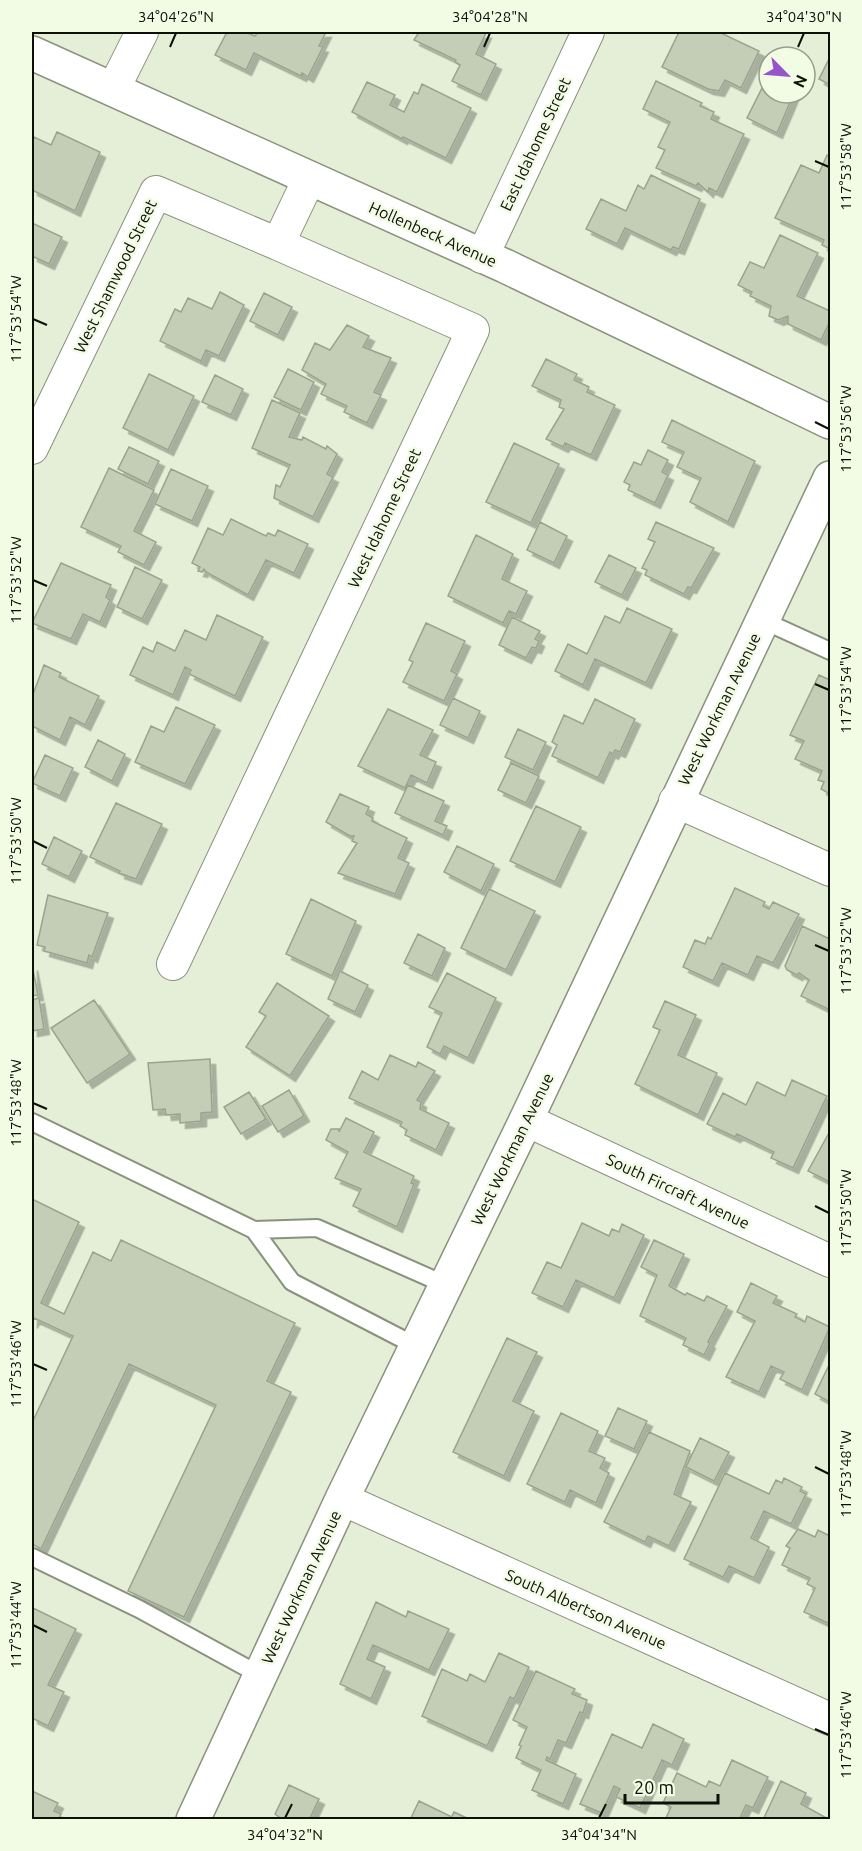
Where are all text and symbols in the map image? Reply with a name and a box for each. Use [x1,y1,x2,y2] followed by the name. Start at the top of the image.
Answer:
[138,8,214,25] text: 34°04'26"N
[452,8,528,25] text: 34°04'28"N
[766,8,842,25] text: 34°04'30"N
[757,45,817,105] north arrow
[790,72,811,91] text: N
[496,74,574,214] street label: East Idahome Street
[837,123,854,211] text: 117°53'58"W
[70,196,160,356] street label: West Shamwood Street
[366,198,500,270] street label: Hollenbeck Avenue
[7,275,24,363] text: 117°53'54"W
[837,385,854,473] text: 117°53'56"W
[344,445,424,590] street label: West Idahome Street
[7,536,24,624] text: 117°53'52"W
[674,630,764,788] street label: West Workman Avenue
[837,646,854,734] text: 117°53'54"W
[7,797,24,885] text: 117°53'50"W
[837,907,854,995] text: 117°53'52"W
[7,1059,24,1147] text: 117°53'48"W
[467,1070,557,1228] street label: West Workman Avenue
[604,1150,752,1232] street label: South Fircraft Avenue
[837,1169,854,1257] text: 117°53'50"W
[7,1320,24,1408] text: 117°53'46"W
[837,1430,854,1518] text: 117°53'48"W
[258,1507,344,1667] street label: West Workman Avenue
[503,1565,669,1653] street label: South Albertson Avenue
[7,1581,24,1669] text: 117°53'44"W
[837,1691,854,1779] text: 117°53'46"W
[625,1767,718,1805] scale bar
[634,1777,674,1797] text: 20 m
[247,1826,323,1843] text: 34°04'32"N
[561,1826,637,1843] text: 34°04'34"N

